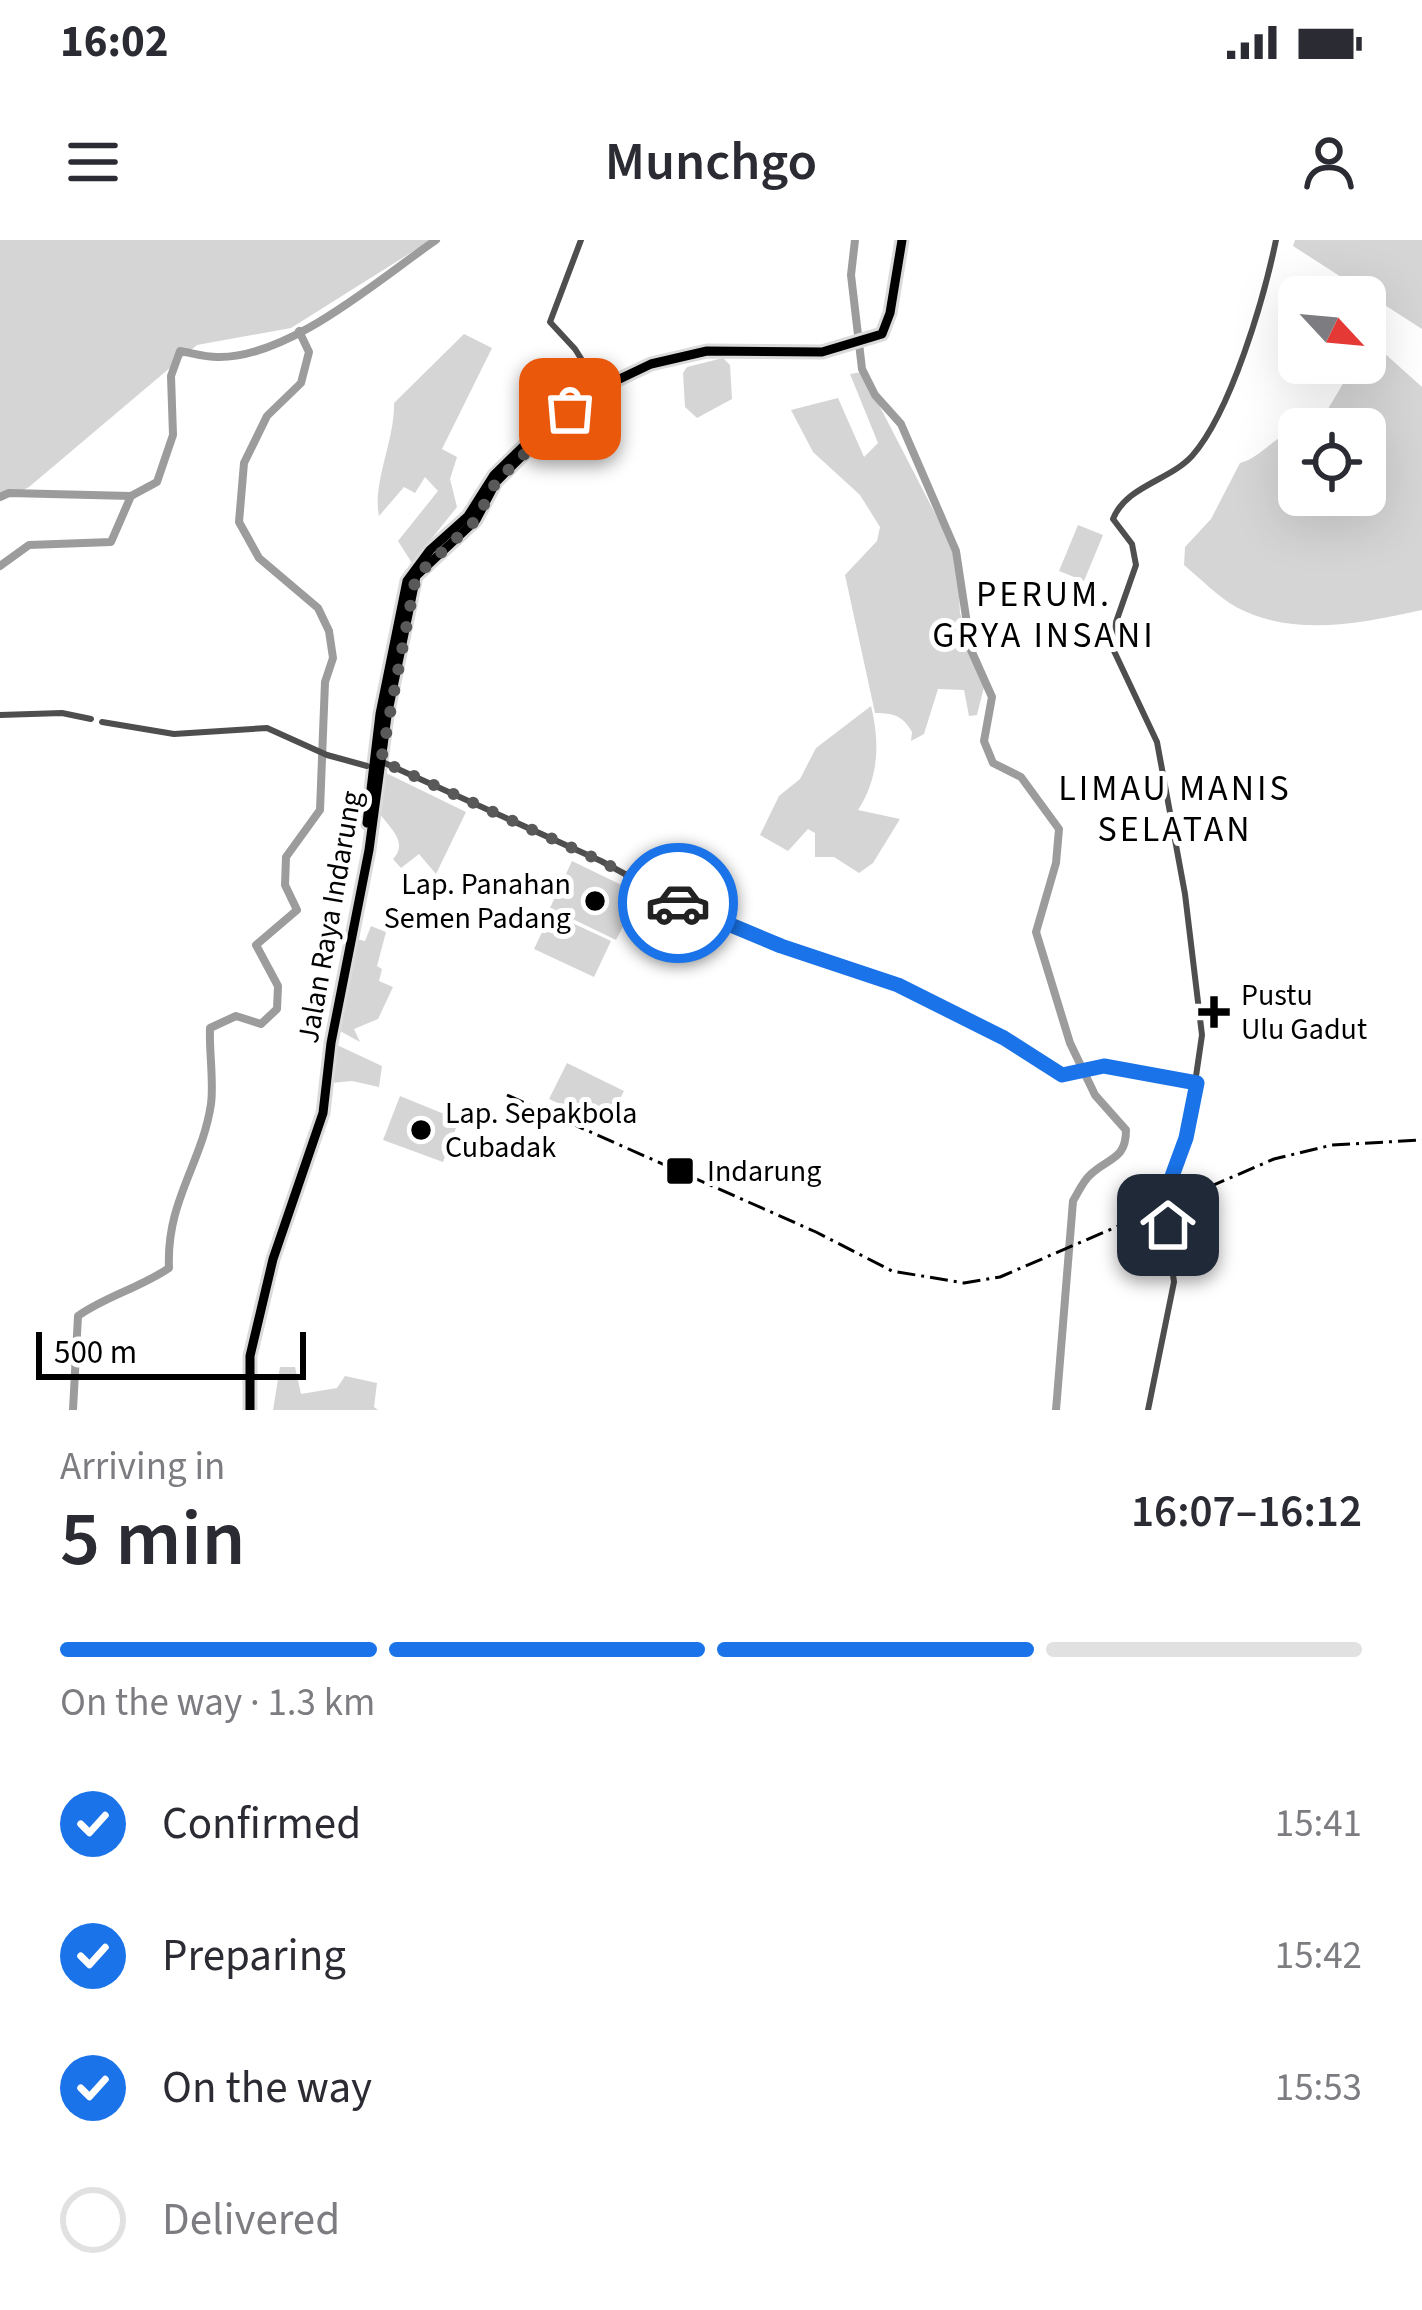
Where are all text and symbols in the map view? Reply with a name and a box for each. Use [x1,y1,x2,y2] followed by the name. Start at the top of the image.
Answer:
[60,10,169,74] text: 16:02
[605,124,817,201] text: Munchgo
[60,129,126,195] icon: menu
[1296,129,1362,195] icon: person
[1278,276,1386,384] north arrow
[1278,276,1386,516] map controls
[519,358,621,460] pin
[537,376,603,442] icon: bag
[1278,408,1386,516] button: locate
[932,569,1156,661] district label: PERUM. GRYA INSANI
[1058,763,1292,855] district label: LIMAU MANIS SELATAN
[287,787,373,1047] street label: Jalan Raya Indarung
[618,843,738,963] courier
[384,863,571,940] place label: Lap. Panahan Semen Padang
[645,870,711,936] icon: car
[582,888,608,914] marker: Lap. Panahan Semen Padang
[1241,974,1367,1051] place label: Pustu Ulu Gadut
[1198,996,1230,1028] marker: Pustu Ulu Gadut
[445,1092,637,1169] place label: Lap. Sepakbola Cubadak
[408,1117,434,1143] marker: Lap. Sepakbola Cubadak
[707,1150,821,1193] place label: Indarung
[664,1155,696,1187] marker: Indarung
[1117,1174,1219,1276] pin
[1135,1192,1201,1258] icon: home
[36,1326,306,1379] scale bar
[54,1329,137,1376] text: 500 m
[60,1439,225,1495] text: Arriving in
[1131,1480,1362,1544] text: 16:07–16:12
[60,1484,245,1595] text: 5 min
[60,1675,375,1731] text: On the way · 1.3 km
[60,1791,126,1857] icon: check
[162,1792,361,1856] text: Confirmed
[1275,1796,1362,1852] text: 15:41
[60,1923,126,1989] icon: check
[162,1924,346,1988] text: Preparing
[1275,1928,1362,1984] text: 15:42
[60,2055,126,2121] icon: check
[162,2056,372,2120] text: On the way
[1275,2060,1362,2116] text: 15:53
[162,2188,340,2252] text: Delivered

